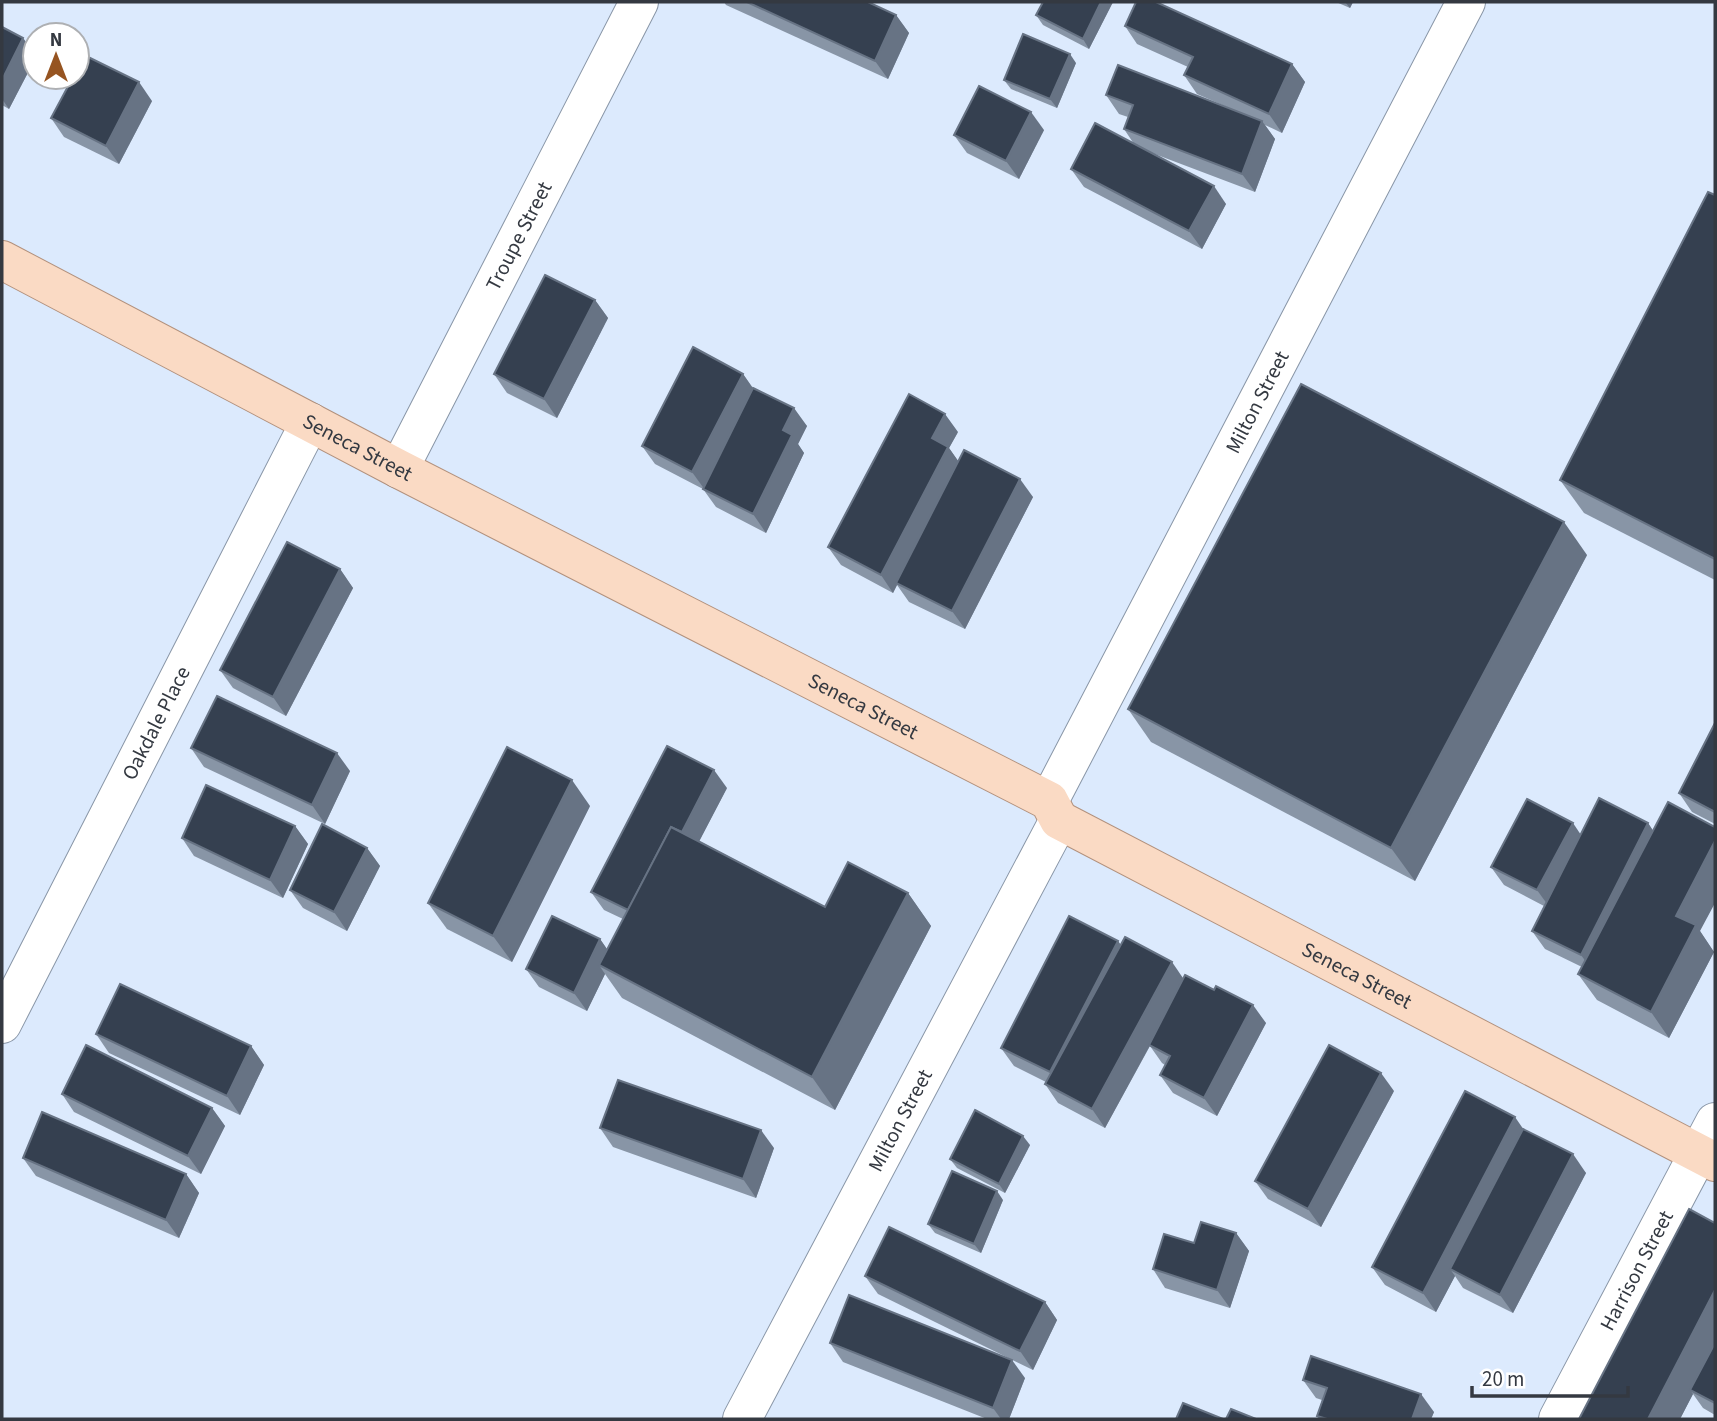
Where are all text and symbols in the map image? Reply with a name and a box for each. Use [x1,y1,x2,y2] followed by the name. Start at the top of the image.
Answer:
[21,21,91,91] north arrow
[50,27,62,54] text: N
[478,176,559,296] street label: Troupe Street
[1218,345,1297,459] street label: Milton Street
[297,406,418,489] street label: Seneca Street
[114,661,198,785] street label: Oakdale Place
[803,665,924,747] street label: Seneca Street
[1297,934,1417,1016] street label: Seneca Street
[861,1064,940,1177] street label: Milton Street
[1592,1205,1681,1336] street label: Harrison Street
[1472,1354,1628,1398] scale bar
[1482,1364,1524,1394] text: 20 m

